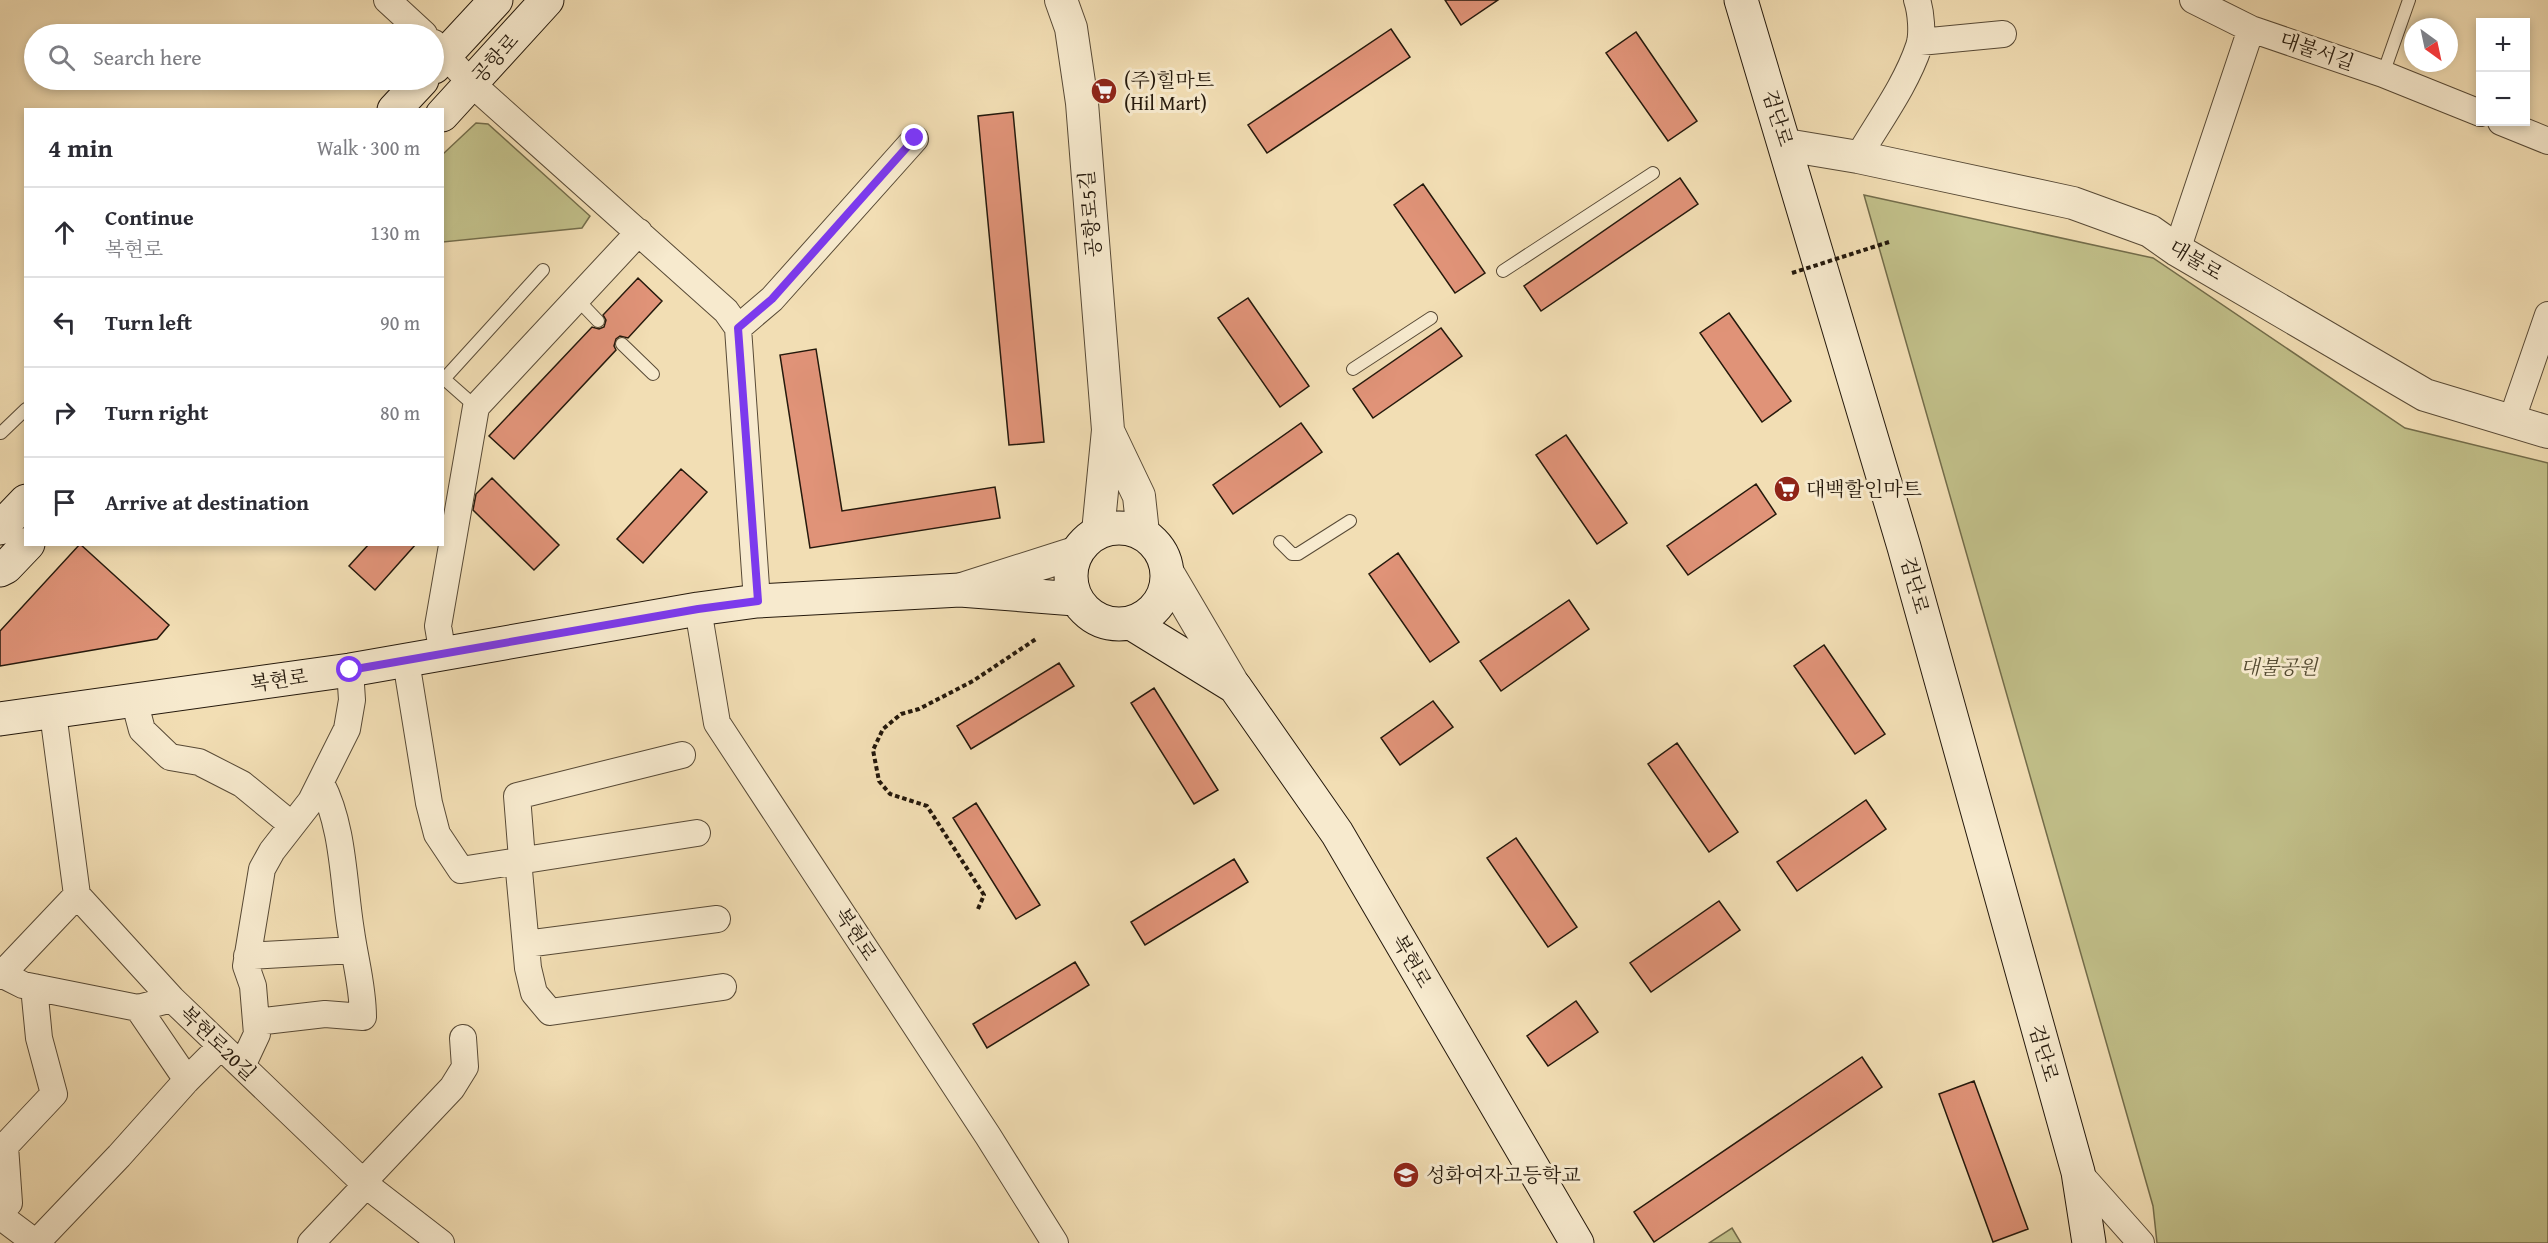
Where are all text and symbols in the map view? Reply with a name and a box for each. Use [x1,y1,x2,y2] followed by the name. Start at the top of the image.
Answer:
[2404,18,2458,72] north arrow
[2476,18,2530,126] map controls
[2476,18,2530,72] button: +
[24,24,444,90] search box
[2276,24,2358,77] street label: 대불서길
[464,26,525,89] street label: 공항로
[45,41,78,74] icon: search
[93,41,202,73] text: Search here
[1124,65,1214,117] place label: (주)힐마트 (Hil Mart)
[2476,72,2530,126] button: −
[1089,76,1119,106] supermarket icon: (주)힐마트 (Hil Mart)
[1756,86,1801,150] street label: 검단로
[901,124,927,150] route end
[48,128,113,167] text: 4 min
[317,133,420,162] text: Walk · 300 m
[1071,169,1108,259] street label: 공항로5길
[105,201,194,233] text: Continue
[48,216,81,249] icon: ahead
[370,218,420,247] text: 130 m
[2164,232,2229,287] street label: 대불로
[105,234,163,263] text: 복현로
[48,306,81,339] icon: left
[105,306,192,338] text: Turn left
[380,308,420,337] text: 90 m
[48,396,81,429] icon: right
[105,396,208,428] text: Turn right
[380,398,420,427] text: 80 m
[1772,474,1802,504] supermarket icon: 대백할인마트
[1806,474,1922,503] place label: 대백할인마트
[48,486,81,519] icon: arrive
[105,486,309,518] text: Arrive at destination
[1894,553,1937,617] street label: 검단로
[2240,652,2319,681] park label: 대불공원
[336,656,362,682] route start
[248,661,310,698] street label: 복현로
[828,902,884,966] street label: 복현로
[1385,928,1439,993] street label: 복현로
[174,999,263,1087] street label: 복현로20길
[2023,1021,2066,1085] street label: 검단로
[1391,1160,1421,1190] school or university icon: 성화여자고등학교
[1426,1160,1581,1189] place label: 성화여자고등학교

